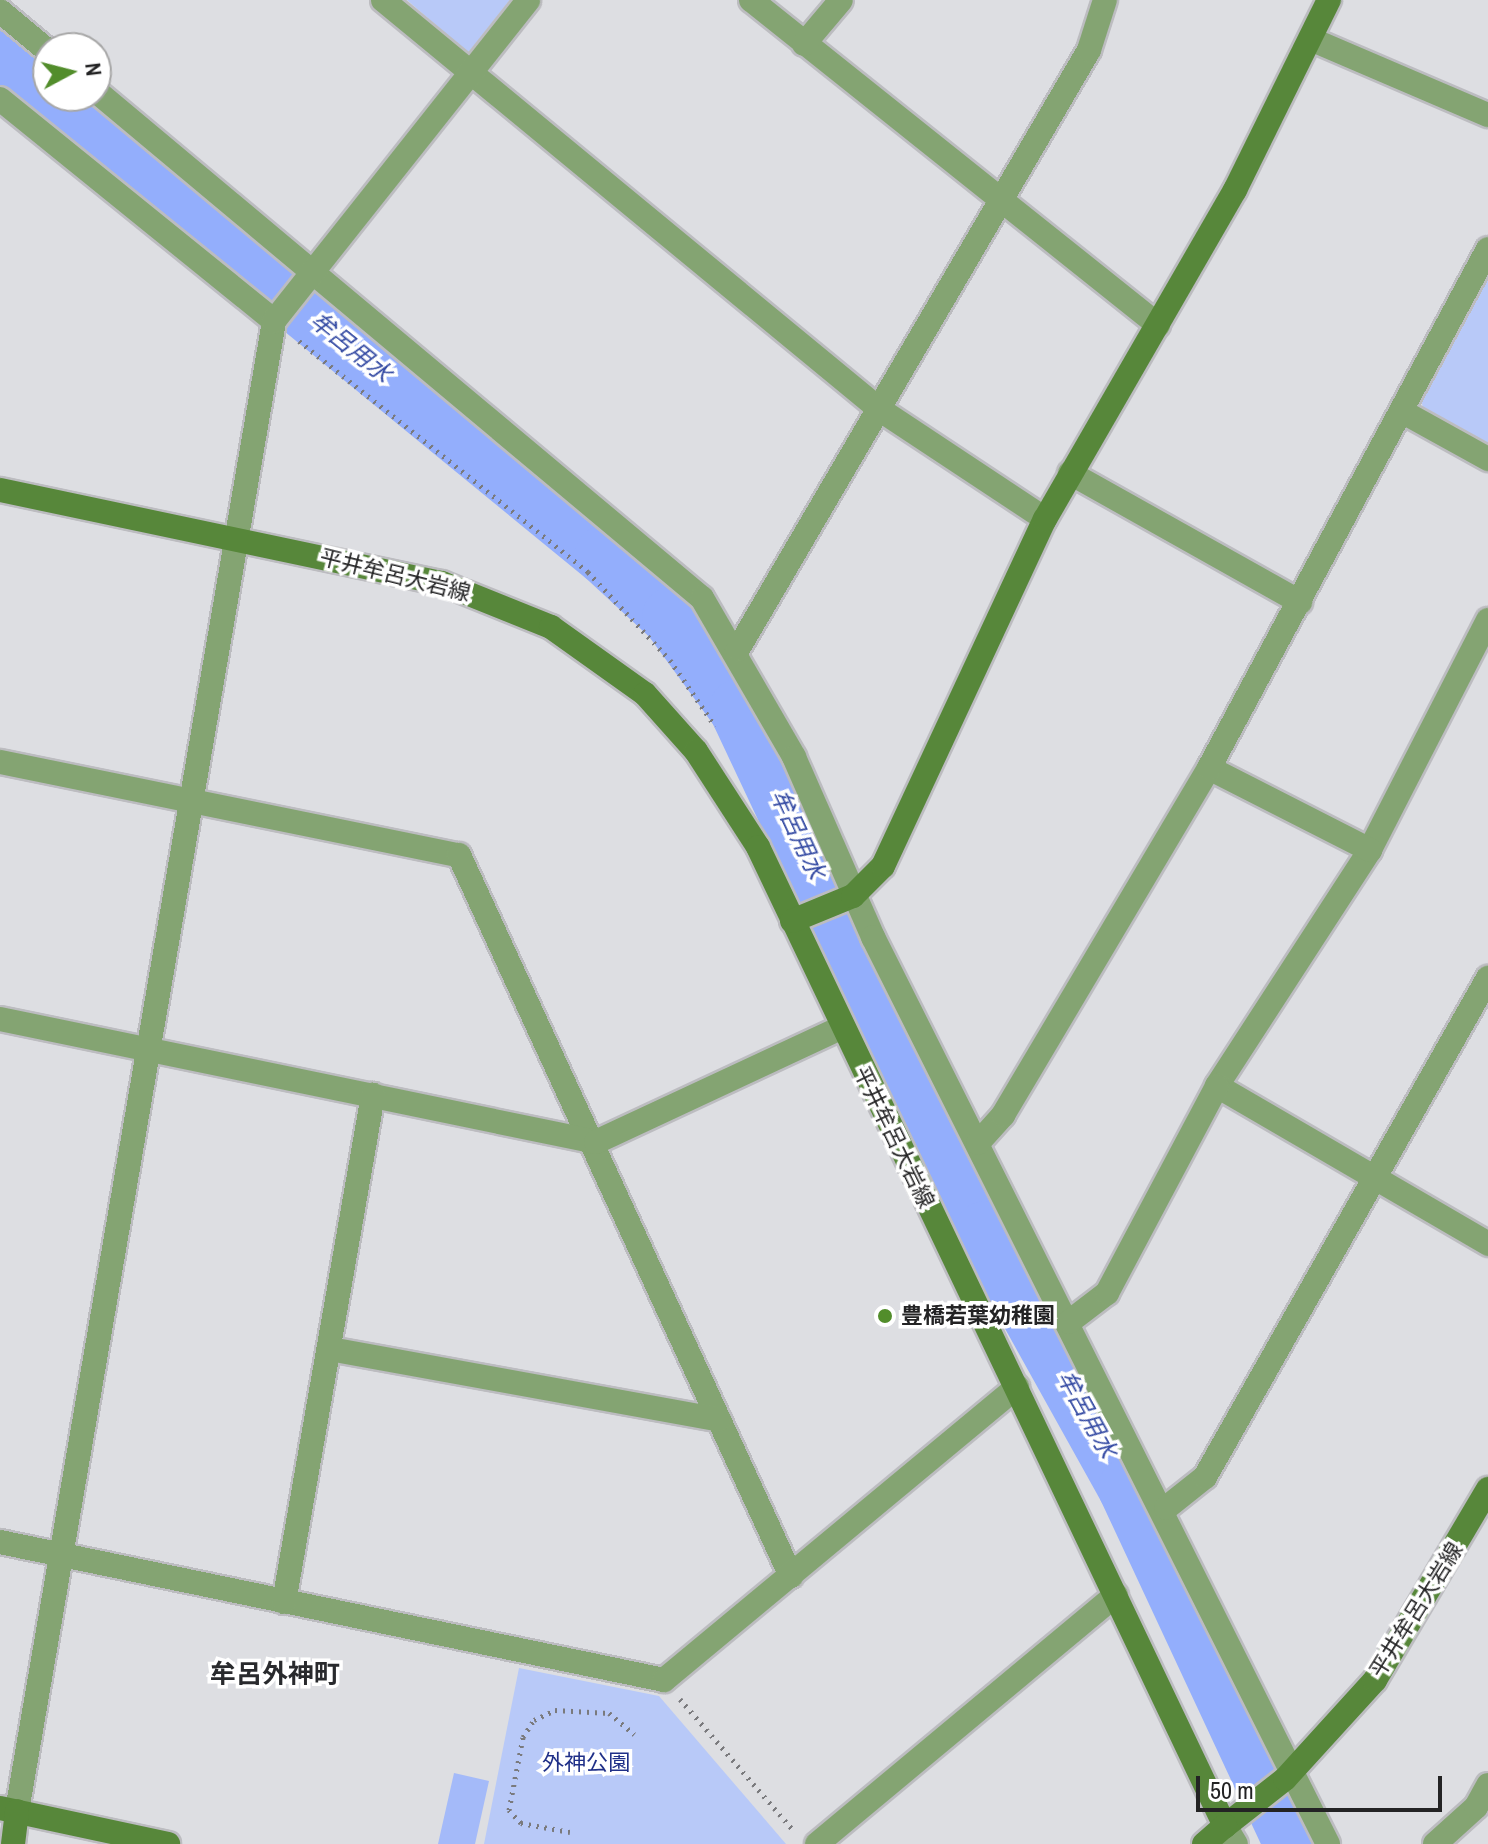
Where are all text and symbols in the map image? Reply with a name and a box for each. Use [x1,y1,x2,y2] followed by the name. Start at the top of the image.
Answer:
[32,32,112,112] north arrow
[78,61,110,78] text: N
[305,306,397,388] water label: 牟呂用水
[317,544,473,606] street label: 平井牟呂大岩線
[765,784,831,884] water label: 牟呂用水
[848,1062,940,1212] street label: 平井牟呂大岩線
[901,1303,1055,1329] place label: 豊橋若葉幼稚園
[876,1307,894,1325] marker: 豊橋若葉幼稚園
[1051,1365,1123,1463] water label: 牟呂用水
[1364,1538,1468,1682] street label: 平井牟呂大岩線
[210,1658,340,1690] district label: 牟呂外神町
[542,1750,630,1776] park label: 外神公園
[1200,1760,1446,1810] scale bar
[1210,1774,1254,1806] text: 50 m

